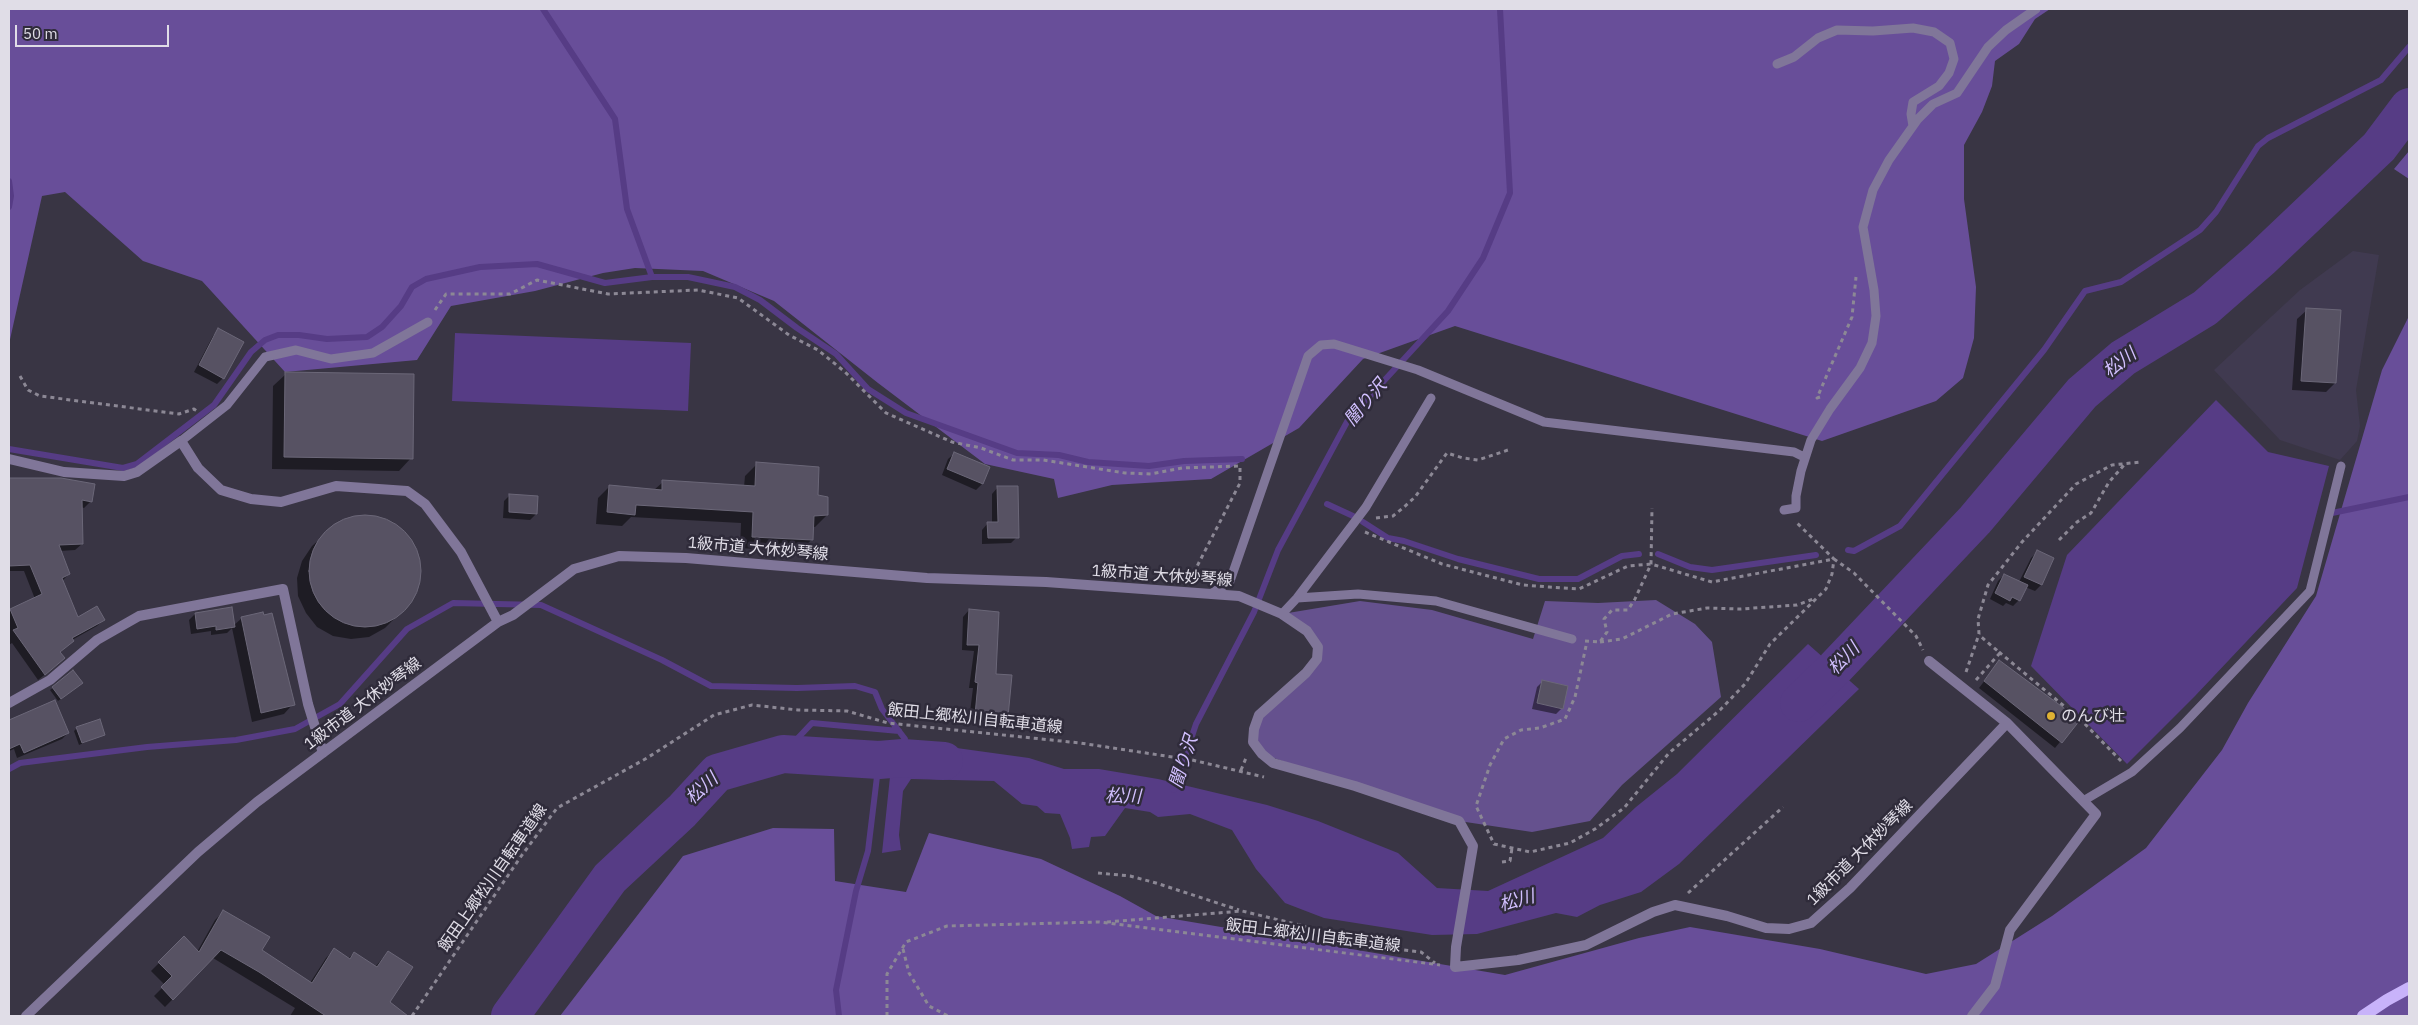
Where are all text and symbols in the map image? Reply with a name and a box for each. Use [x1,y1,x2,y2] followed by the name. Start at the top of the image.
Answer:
[18,15,171,47] scale bar
[23,24,58,43] text: 50 m
[2099,344,2141,382] water label: 松川
[1340,375,1392,431] water label: 闇り沢
[687,533,829,565] street label: 1級市道 大休妙琴線
[1091,561,1233,591] street label: 1級市道 大休妙琴線
[1824,639,1864,679] water label: 松川
[301,654,425,754] street label: 1級市道 大休妙琴線
[886,700,1064,738] street label: 飯田上郷松川自転車道線
[2061,706,2125,726] place label: のんび壮
[2045,710,2057,722] marker: のんび壮
[1165,733,1203,791] water label: 闇り沢
[681,769,723,809] water label: 松川
[1105,786,1141,808] water label: 松川
[1803,796,1917,910] street label: 1級市道 大休妙琴線
[435,800,551,956] street label: 飯田上郷松川自転車道線
[1497,886,1537,916] water label: 松川
[1224,916,1402,956] street label: 飯田上郷松川自転車道線

